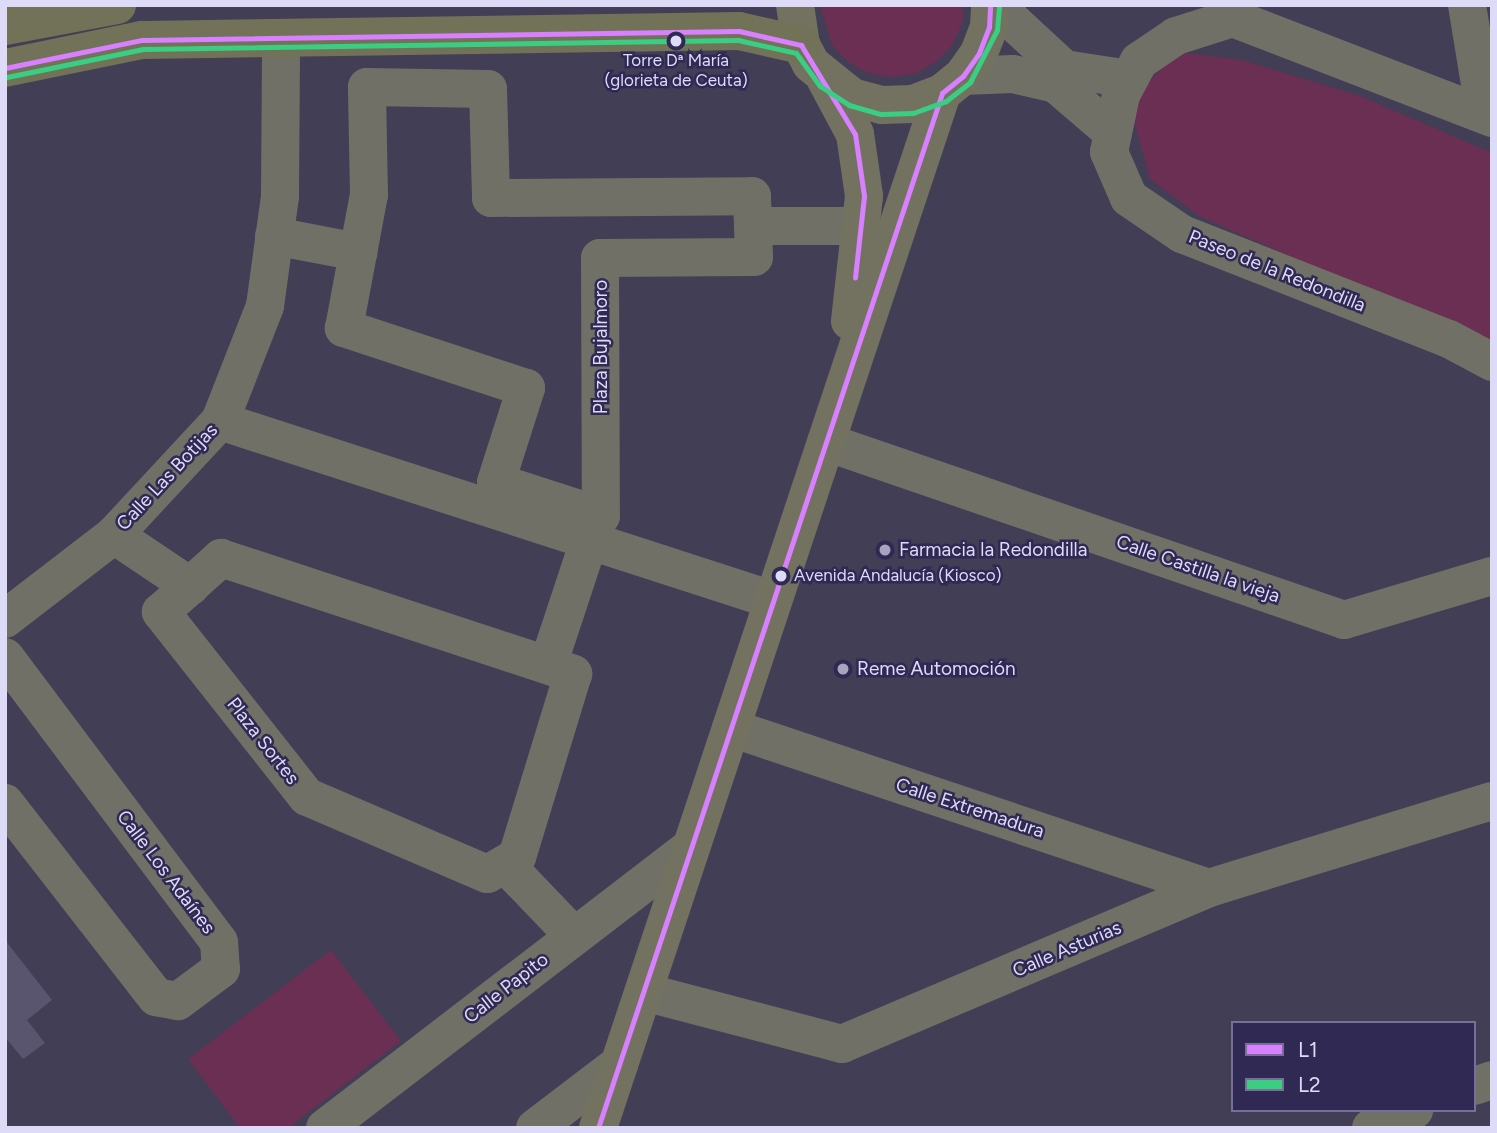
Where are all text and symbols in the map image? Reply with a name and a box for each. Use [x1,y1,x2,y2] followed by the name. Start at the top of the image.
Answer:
[669,34,683,48] marker: Torre Dª María (glorieta de Ceuta)
[604,51,748,91] place label: Torre Dª María (glorieta de Ceuta)
[1185,225,1369,317] street label: Paseo de la Redondilla
[590,280,612,414] street label: Plaza Bujalmoro
[112,419,222,535] street label: Calle Las Botijas
[1113,530,1283,608] street label: Calle Castilla la vieja
[899,539,1087,561] place label: Farmacia la Redondilla
[877,542,893,558] marker: Farmacia la Redondilla
[794,566,1001,586] place label: Avenida Andalucía (Kiosco)
[774,569,788,583] marker: Avenida Andalucía (Kiosco)
[857,658,1016,680] place label: Reme Automoción
[835,661,851,677] marker: Reme Automoción
[222,693,304,789] street label: Plaza Sortes
[893,773,1047,843] street label: Calle Extremadura
[112,806,220,938] street label: Calle Los Adaínes
[1009,916,1125,982] street label: Calle Asturias
[459,948,553,1028] street label: Calle Papito
[1231,1021,1476,1112] legend
[1298,1037,1318,1062] text: L1
[1298,1072,1321,1097] text: L2

